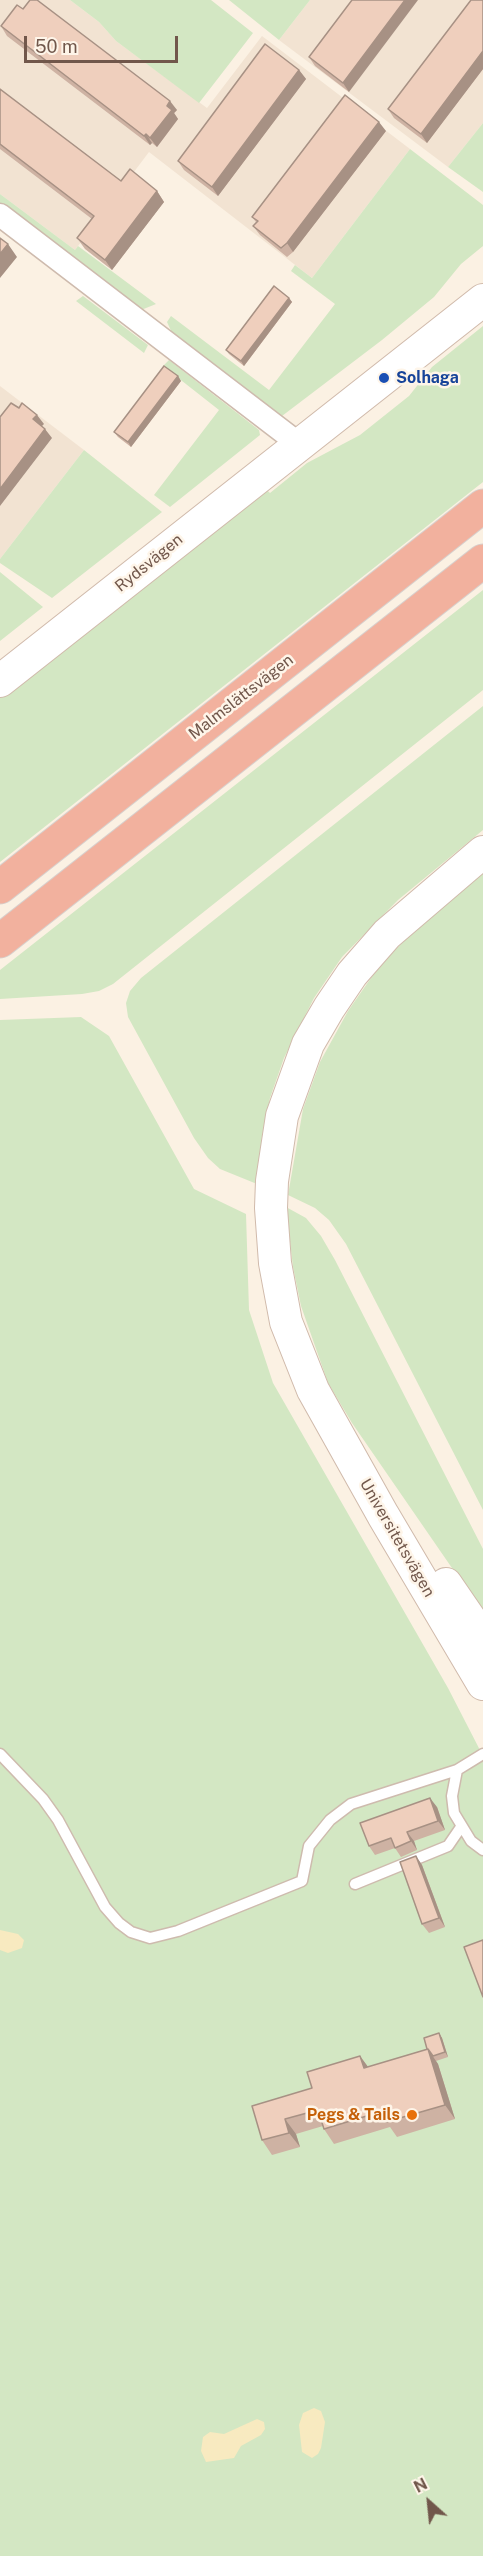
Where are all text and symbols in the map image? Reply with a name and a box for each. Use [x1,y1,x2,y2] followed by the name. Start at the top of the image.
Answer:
[27,24,182,62] scale bar
[35,36,78,57] text: 50 m
[396,368,459,388] place label: Solhaga
[377,371,391,385] marker: Solhaga
[111,530,187,596] street label: Rydsvägen
[185,650,297,744] street label: Malmslättsvägen
[355,1475,439,1601] street label: Universitetsvägen
[307,2105,400,2125] place label: Pegs & Tails
[405,2108,419,2122] marker: Pegs & Tails
[399,2472,459,2532] north arrow
[411,2474,430,2497] text: N

